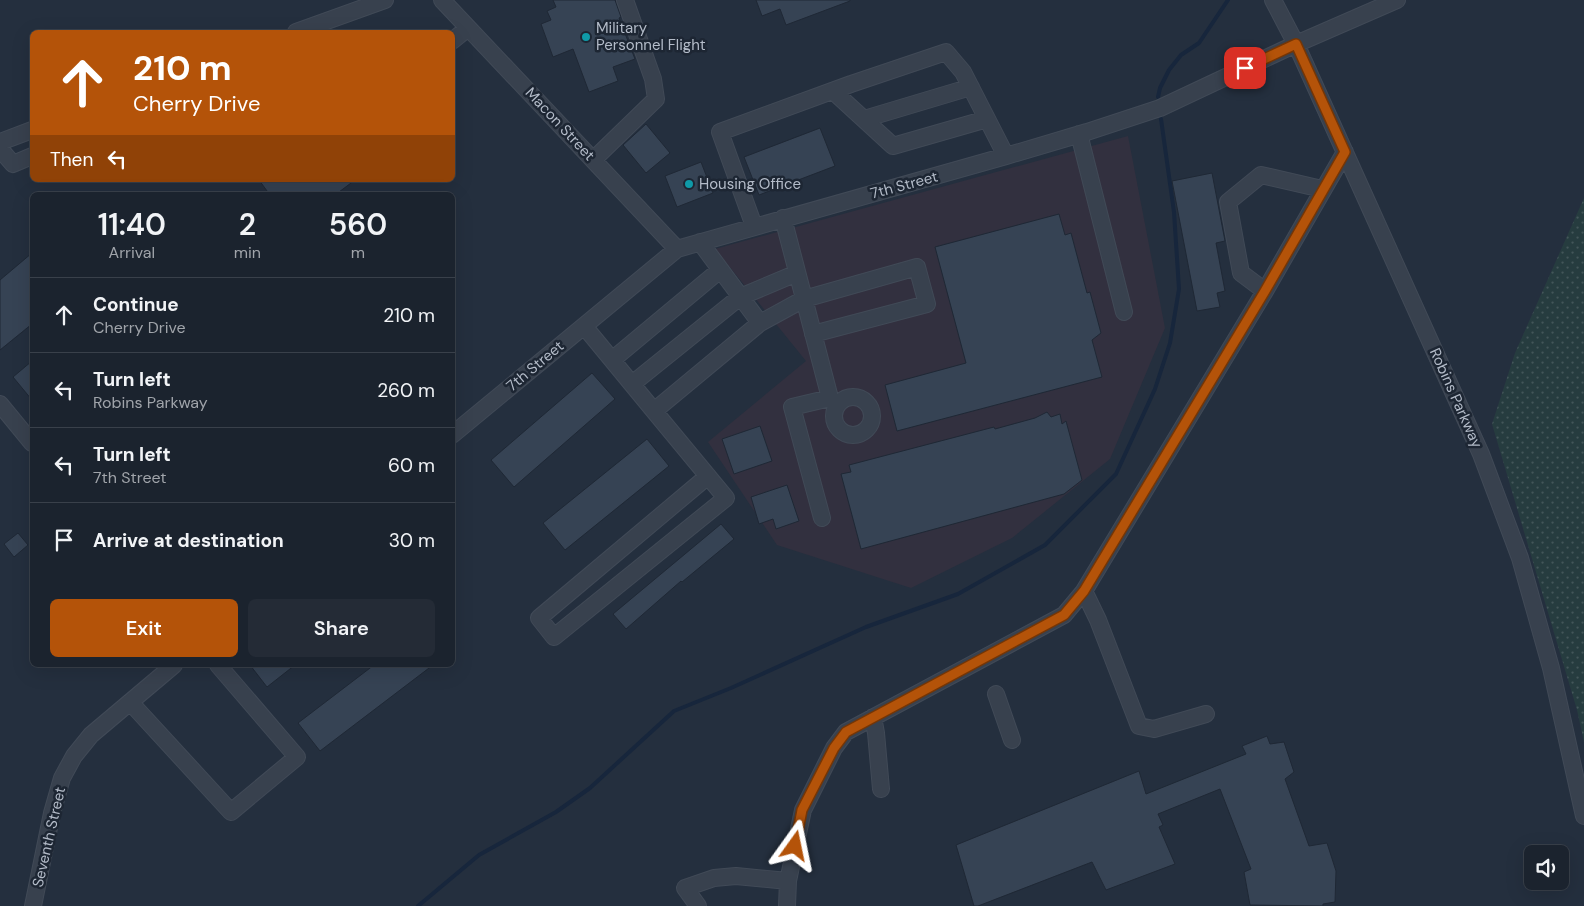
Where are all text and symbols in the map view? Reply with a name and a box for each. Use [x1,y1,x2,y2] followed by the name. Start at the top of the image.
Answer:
[596,18,706,55] place label: Military Personnel Flight
[580,31,592,43] marker: Military Personnel Flight
[133,45,232,91] text: 210 m
[1224,47,1266,89] pin
[50,50,115,115] icon: ahead
[1231,54,1259,82] icon: arrive
[521,83,599,165] street label: Macon Street
[133,89,260,118] text: Cherry Drive
[103,145,131,173] icon: left
[50,147,93,172] text: Then
[868,166,940,204] street label: 7th Street
[699,174,801,194] place label: Housing Office
[683,178,695,190] marker: Housing Office
[98,205,166,244] text: 11:40
[239,205,256,244] text: 2
[329,205,387,244] text: 560
[109,242,155,263] text: Arrival
[234,242,261,263] text: min
[351,242,365,263] text: m
[93,292,179,317] text: Continue
[50,301,78,329] icon: ahead
[383,303,435,328] text: 210 m
[93,317,186,338] text: Cherry Drive
[502,336,568,396] street label: 7th Street
[1425,345,1487,452] street label: Robins Parkway
[93,367,171,392] text: Turn left
[50,376,78,404] icon: left
[377,378,435,403] text: 260 m
[93,392,208,413] text: Robins Parkway
[93,442,171,467] text: Turn left
[50,451,78,479] icon: left
[388,453,435,478] text: 60 m
[93,467,167,488] text: 7th Street
[50,526,78,554] icon: arrive
[93,528,284,553] text: Arrive at destination
[389,528,435,553] text: 30 m
[50,599,238,657] button: Exit
[248,599,435,657] button: Share
[28,785,70,889] street label: Seventh Street
[768,819,820,871] position arrow
[1524,845,1569,890] map controls
[1524,845,1569,890] button: sound

